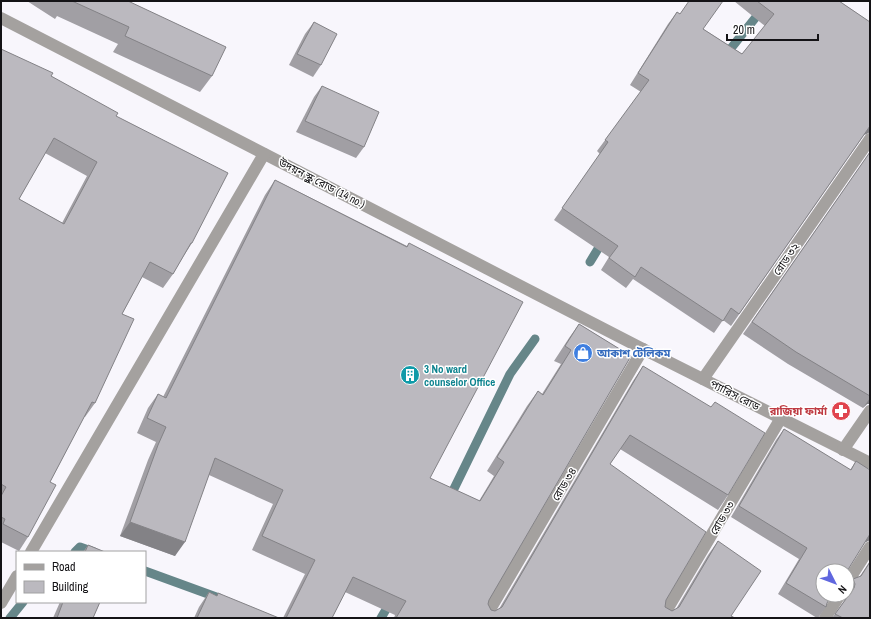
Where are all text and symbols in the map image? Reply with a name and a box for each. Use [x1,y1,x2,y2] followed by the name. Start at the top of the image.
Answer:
[727,16,818,42] scale bar
[733,22,755,38] text: 20 m
[275,155,368,211] street label: উদয়ন স্কুল রোড (14 no.)
[770,240,803,278] street label: রোড ৩২
[572,342,594,364] shop icon: আকাশ টেলিকম
[596,346,671,360] place label: আকাশ টেলিকম
[424,362,495,389] place label: 3 No ward counselor Office
[399,364,421,386] building icon: 3 No ward counselor Office
[708,377,762,414] street label: প্যারিস রোড
[830,400,852,422] pharmacy icon: রাজিয়া ফার্মা
[769,404,828,418] place label: রাজিয়া ফার্মা
[549,465,579,503] street label: রোড ৩৪
[707,498,738,537] street label: রোড ৩৩
[16,551,146,603] legend
[52,559,76,575] text: Road
[815,563,855,603] north arrow
[52,579,89,595] text: Building
[835,583,850,597] text: N

